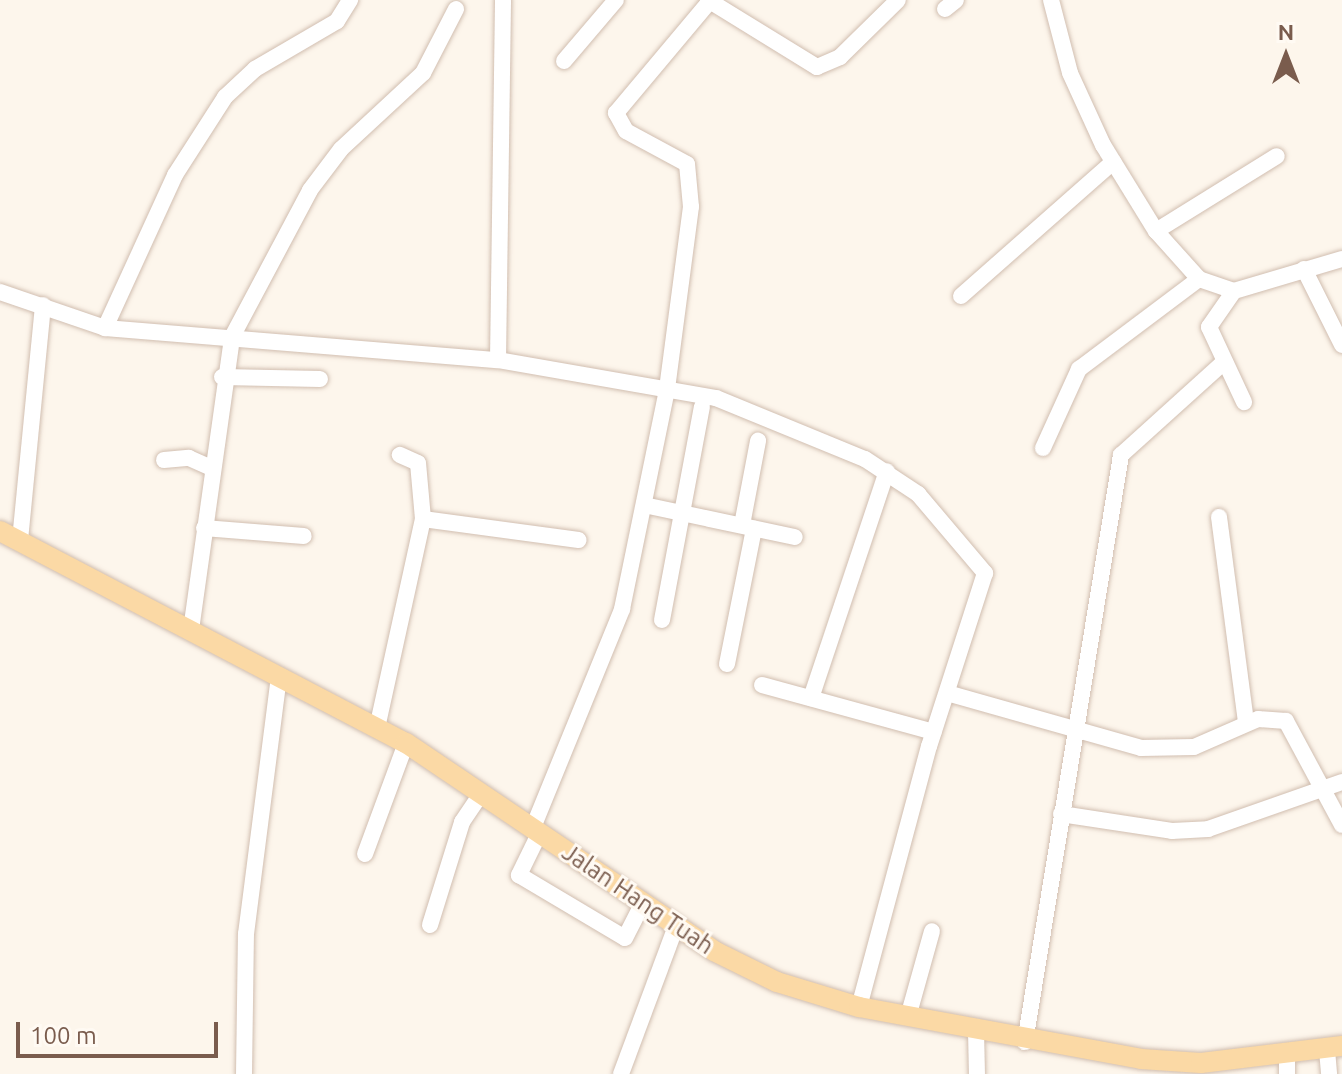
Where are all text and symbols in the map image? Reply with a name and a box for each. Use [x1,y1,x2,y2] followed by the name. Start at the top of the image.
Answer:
[1246,16,1326,96] north arrow
[1278,19,1294,44] text: N
[557,838,719,960] street label: Jalan Hang Tuah
[20,1006,222,1056] scale bar
[30,1022,97,1049] text: 100 m

